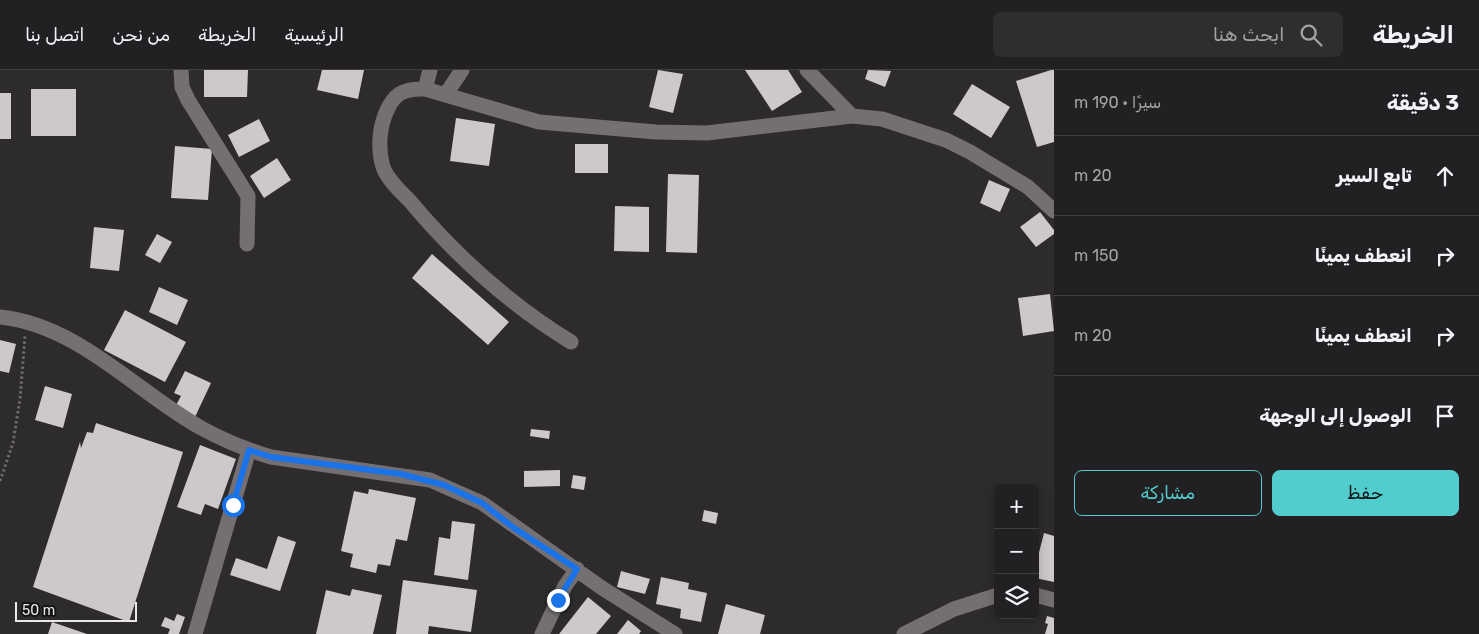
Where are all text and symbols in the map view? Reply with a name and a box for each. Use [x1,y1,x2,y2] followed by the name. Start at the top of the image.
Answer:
[993,12,1343,57] search box
[1297,21,1325,49] icon: search
[1373,21,1454,49] text: الخريطة
[1213,23,1285,46] text: ابحث هنا
[25,24,84,46] text: اتصل بنا
[112,24,170,46] text: من نحن
[198,24,256,46] text: الخريطة
[284,24,344,46] text: الرئيسية
[1387,90,1459,115] text: 3 دقيقة
[1074,93,1161,112] text: سيرًا · 190 m
[1431,162,1459,190] icon: ahead
[1336,164,1412,187] text: تابع السير
[1074,166,1112,185] text: 20 m
[1431,242,1459,270] icon: right
[1315,244,1412,267] text: انعطف يمينًا
[1074,246,1119,265] text: 150 m
[1431,322,1459,350] icon: right
[1315,324,1412,347] text: انعطف يمينًا
[1074,326,1112,345] text: 20 m
[1431,402,1459,430] icon: arrive
[1259,404,1412,427] text: الوصول إلى الوجهة
[1074,470,1262,516] button: مشاركة
[1272,470,1459,516] button: حفظ
[994,484,1039,619] map controls
[994,484,1039,529] button: +
[222,494,245,517] route start
[994,529,1039,574] button: −
[994,574,1039,619] button: layers
[547,589,570,612] route end
[15,599,138,622] scale bar
[22,602,55,619] text: 50 m

